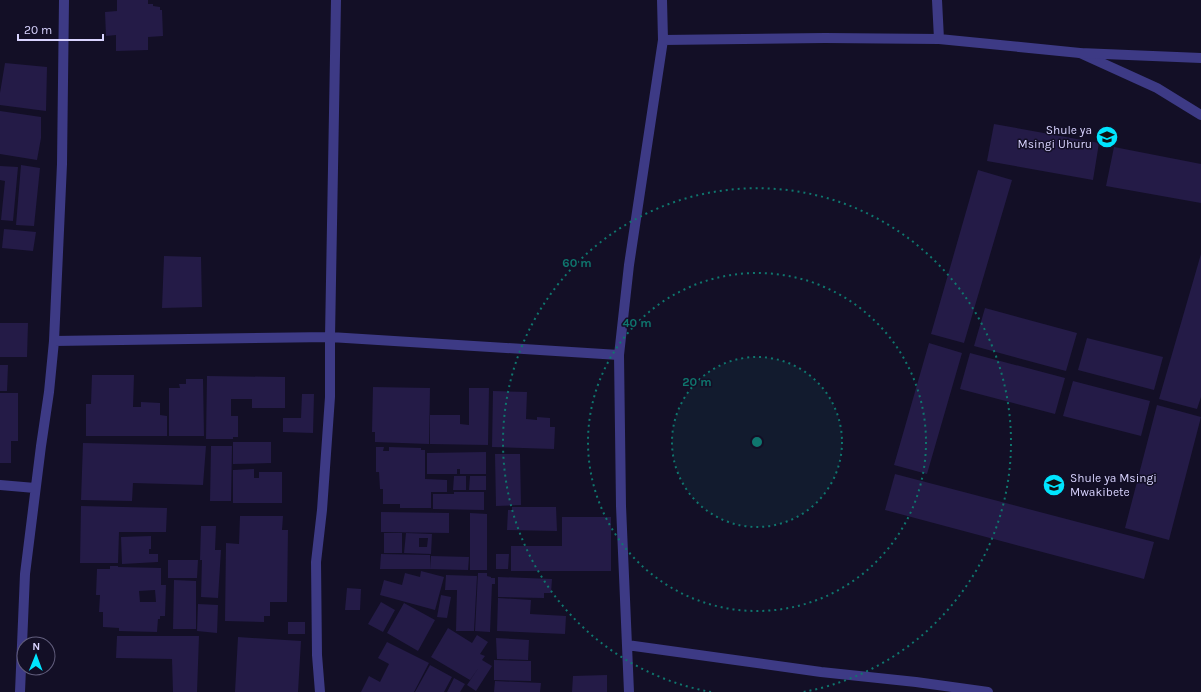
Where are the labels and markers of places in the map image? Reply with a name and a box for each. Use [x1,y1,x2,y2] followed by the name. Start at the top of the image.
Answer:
[1018,123,1092,151] place label: Shule ya Msingi Uhuru
[1094,124,1120,150] school or university icon: Shule ya Msingi Uhuru
[750,435,764,449] centre of rings
[1070,471,1157,499] place label: Shule ya Msingi Mwakibete
[1041,472,1067,498] school or university icon: Shule ya Msingi Mwakibete

